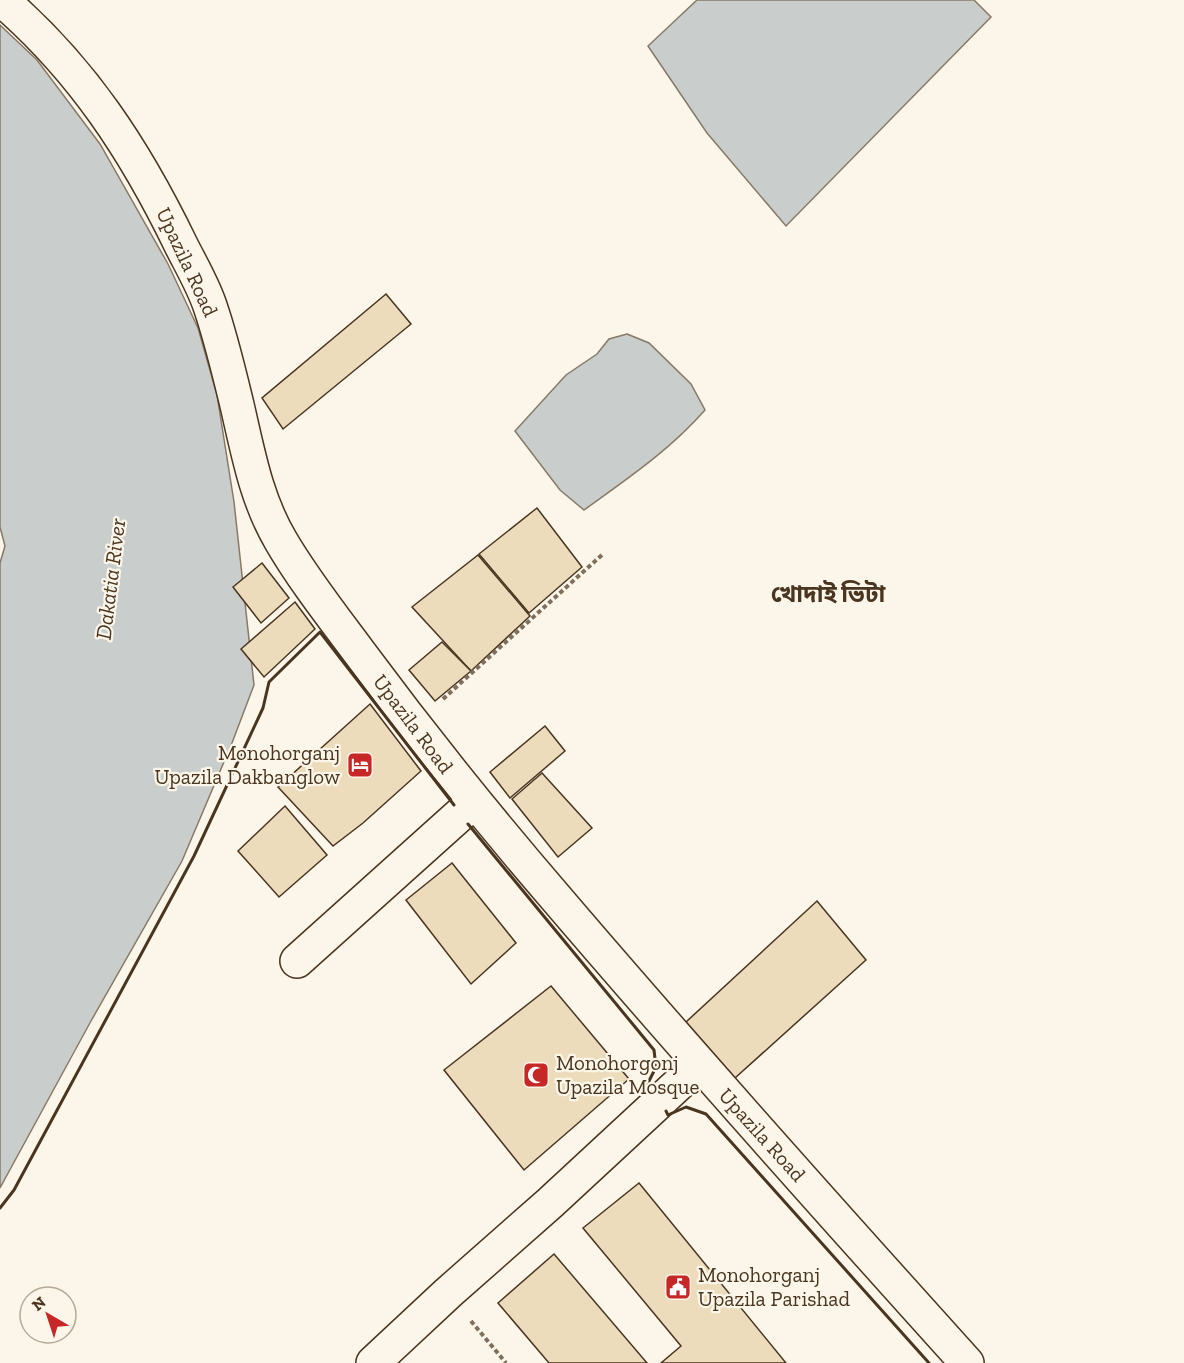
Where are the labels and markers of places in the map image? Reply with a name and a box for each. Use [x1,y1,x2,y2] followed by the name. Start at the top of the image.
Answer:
[155,740,340,789] place label: Monohorganj Upazila Dakbanglow
[345,750,375,780] hotel icon: Monohorganj Upazila Dakbanglow
[556,1050,700,1099] place label: Monohorgonj Upazila Mosque
[521,1060,551,1090] mosque icon: Monohorgonj Upazila Mosque
[698,1262,850,1311] place label: Monohorganj Upazila Parishad
[663,1272,693,1302] public building icon: Monohorganj Upazila Parishad

